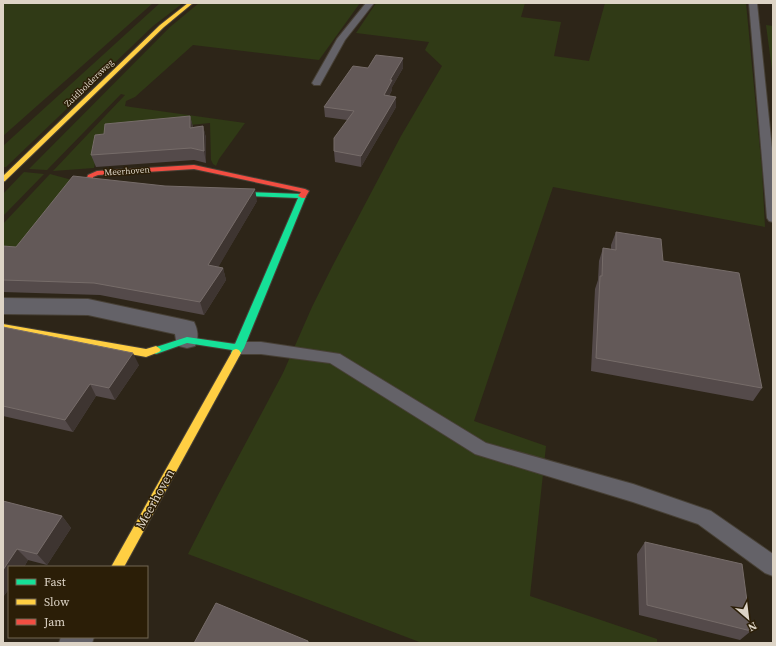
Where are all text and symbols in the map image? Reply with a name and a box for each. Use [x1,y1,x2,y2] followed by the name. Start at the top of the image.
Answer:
[62,56,116,110] street label: Zuidboldersweg
[104,163,151,179] street label: Meerhoven
[132,466,178,532] street label: Meerhoven
[8,566,148,638] legend
[44,574,66,590] text: Fast
[44,594,70,610] text: Slow
[728,598,768,638] north arrow
[43,614,65,630] text: Jam
[745,618,760,635] text: N

